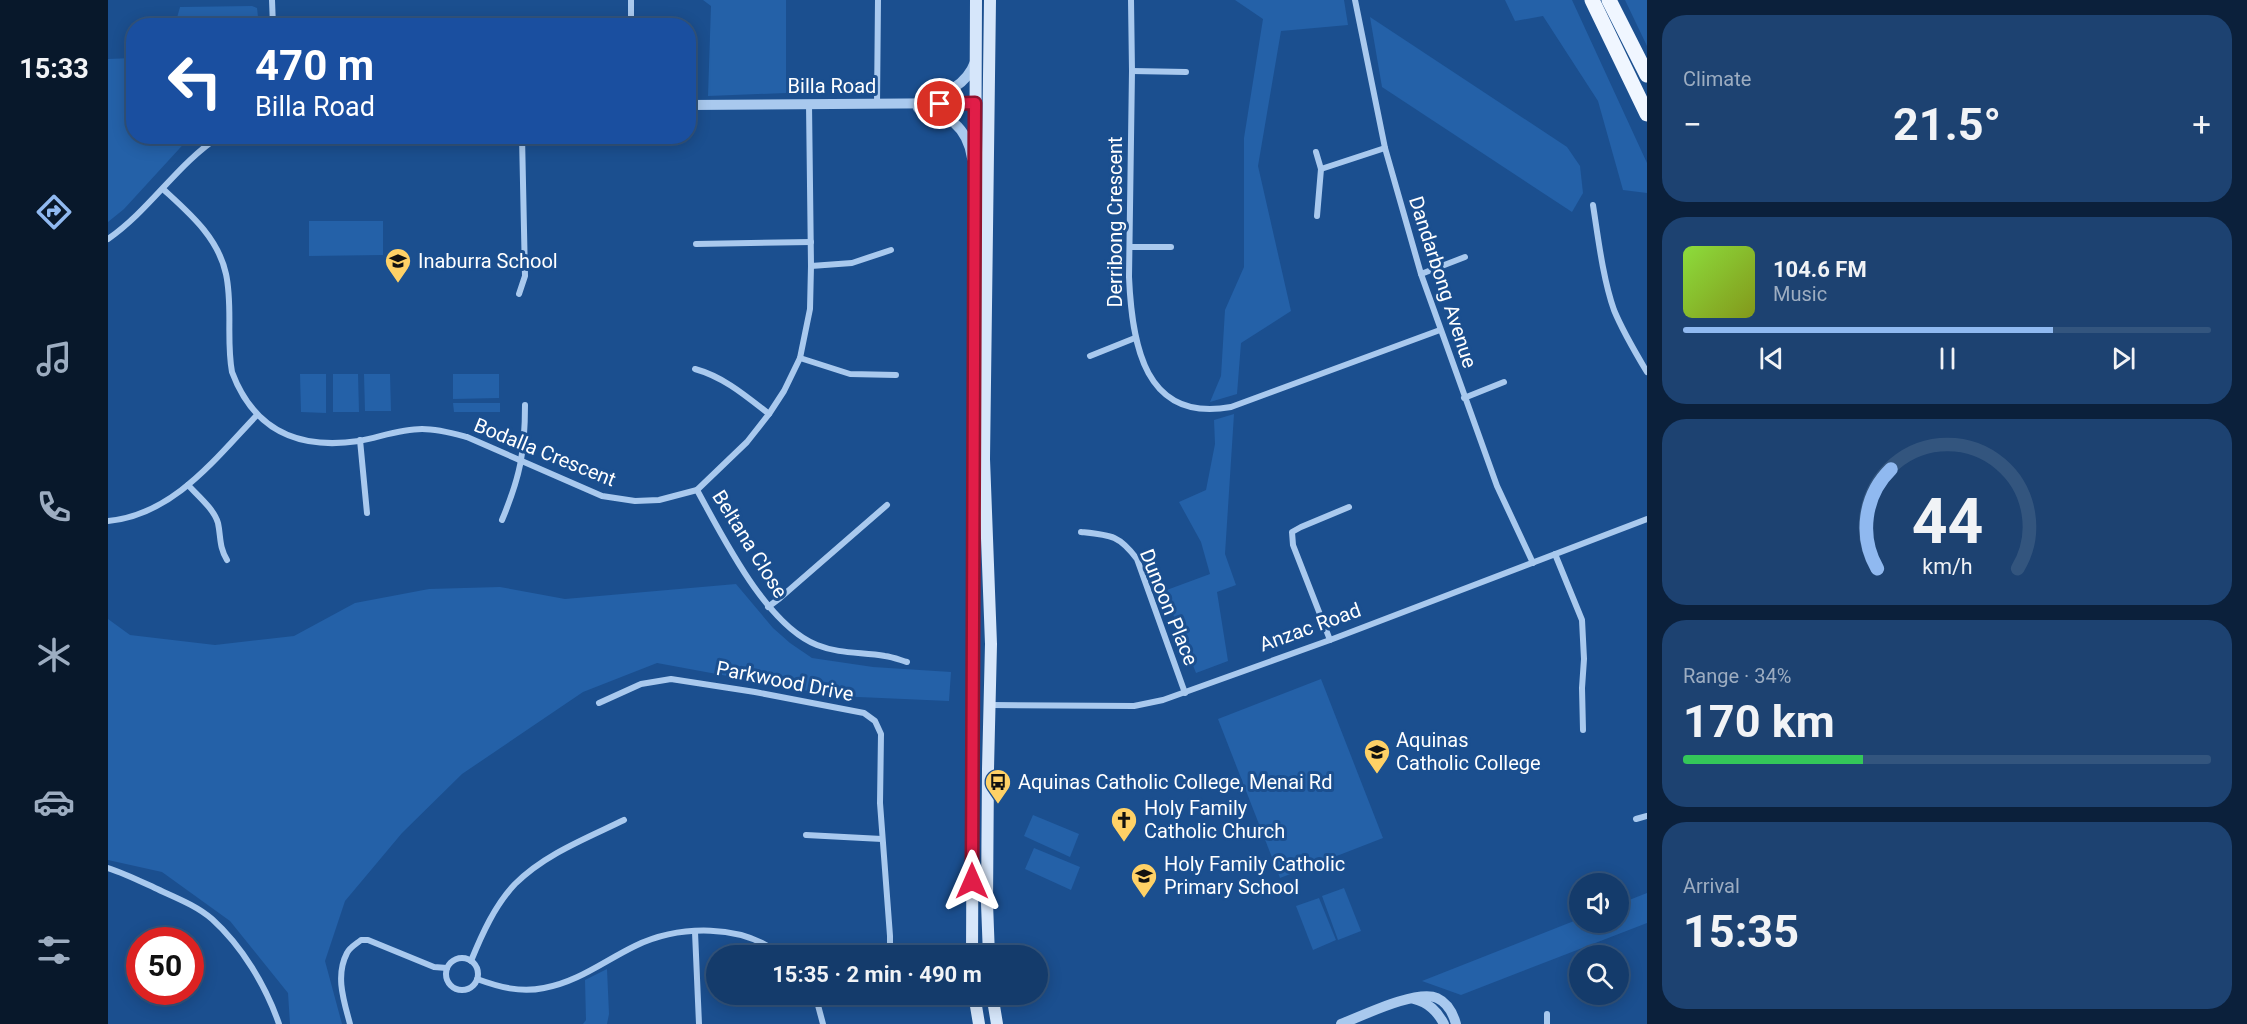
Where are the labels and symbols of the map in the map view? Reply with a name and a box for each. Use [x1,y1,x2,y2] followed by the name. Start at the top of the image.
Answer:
[788,74,876,98] street label: Billa Road
[914,78,965,129] pin
[1103,136,1127,308] street label: Derribong Crescent
[1404,193,1482,371] street label: Dandarbong Avenue
[383,246,413,284] school or university icon: Inaburra School
[418,249,558,273] place label: Inaburra School
[471,413,619,491] street label: Bodalla Crescent
[707,486,793,602] street label: Beltana Close
[1135,545,1203,669] street label: Dunoon Place
[1256,598,1364,656] street label: Anzac Road
[714,656,856,706] street label: Parkwood Drive
[1396,728,1541,775] place label: Aquinas Catholic College
[1362,737,1392,775] school or university icon: Aquinas Catholic College
[983,767,1013,805] bus stop icon: Aquinas Catholic College, Menai Rd
[1018,770,1332,794] place label: Aquinas Catholic College, Menai Rd
[1144,796,1285,843] place label: Holy Family Catholic Church
[1109,805,1139,843] church icon: Holy Family Catholic Church
[940,849,1004,913] position arrow
[1164,852,1345,899] place label: Holy Family Catholic Primary School
[1129,861,1159,899] school or university icon: Holy Family Catholic Primary School
[126,927,204,1005] speed limit sign: 50

